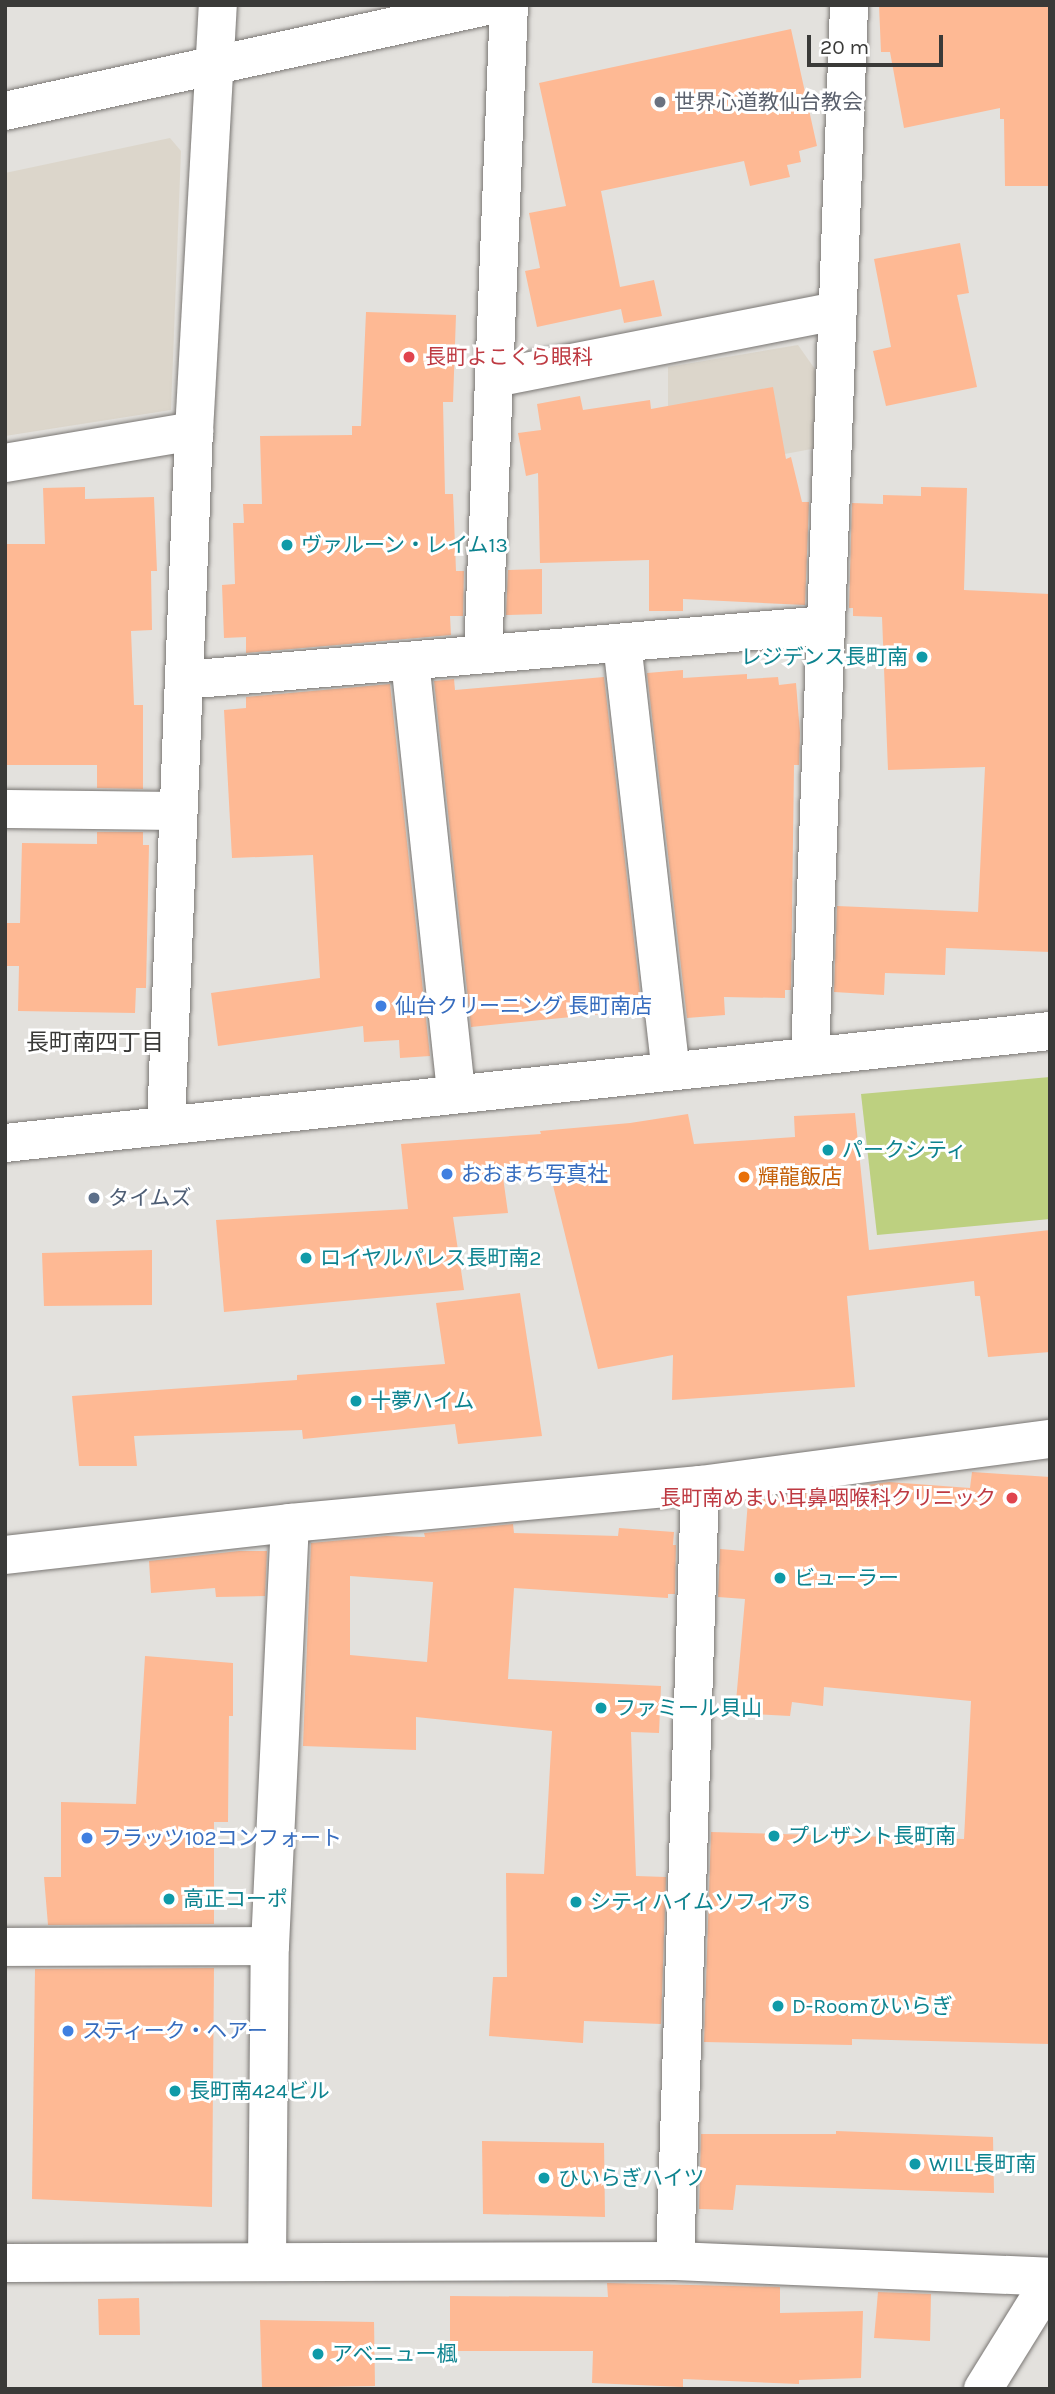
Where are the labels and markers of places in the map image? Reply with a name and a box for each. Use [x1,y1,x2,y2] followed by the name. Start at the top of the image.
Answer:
[674,89,863,115] place label: 世界心道教仙台教会
[652,94,668,110] marker: 世界心道教仙台教会
[425,344,593,370] place label: 長町よこくら眼科
[399,347,419,367] marker: 長町よこくら眼科
[301,532,509,558] place label: ヴァルーン・レイム13
[279,537,295,553] marker: ヴァルーン・レイム13
[740,644,908,670] place label: レジデンス長町南
[914,649,930,665] marker: レジデンス長町南
[395,993,652,1019] place label: 仙台クリーニング 長町南店
[373,998,389,1014] marker: 仙台クリーニング 長町南店
[842,1137,968,1163] place label: パークシティ
[820,1142,836,1158] marker: パークシティ
[461,1161,608,1187] place label: おおまち写真社
[758,1164,842,1190] place label: 輝龍飯店
[439,1166,455,1182] marker: おおまち写真社
[736,1169,752,1185] marker: 輝龍飯店
[108,1185,192,1211] place label: タイムズ
[86,1190,102,1206] marker: タイムズ
[320,1245,542,1271] place label: ロイヤルパレス長町南2
[298,1250,314,1266] marker: ロイヤルパレス長町南2
[370,1388,475,1414] place label: 十夢ハイム
[348,1393,364,1409] marker: 十夢ハイム
[660,1485,996,1511] place label: 長町南めまい耳鼻咽喉科クリニック
[1002,1488,1022,1508] marker: 長町南めまい耳鼻咽喉科クリニック
[794,1565,899,1591] place label: ビューラー
[772,1570,788,1586] marker: ビューラー
[615,1695,762,1721] place label: ファミール貝山
[593,1700,609,1716] marker: ファミール貝山
[788,1823,956,1849] place label: プレザント長町南
[101,1825,343,1851] place label: フラッツ102コンフォート
[766,1828,782,1844] marker: プレザント長町南
[79,1830,95,1846] marker: フラッツ102コンフォート
[183,1886,288,1912] place label: 高正コーポ
[590,1889,813,1915] place label: シティハイムソフィアS
[161,1891,177,1907] marker: 高正コーポ
[568,1894,584,1910] marker: シティハイムソフィアS
[792,1993,953,2019] place label: D-Roomひいらぎ
[770,1998,786,2014] marker: D-Roomひいらぎ
[82,2018,269,2044] place label: スティーク・ヘアー
[60,2023,76,2039] marker: スティーク・ヘアー
[189,2078,330,2104] place label: 長町南424ビル
[167,2083,183,2099] marker: 長町南424ビル
[929,2151,1036,2177] place label: WILL長町南
[907,2156,923,2172] marker: WILL長町南
[558,2165,705,2191] place label: ひいらぎハイツ
[536,2170,552,2186] marker: ひいらぎハイツ
[332,2341,458,2367] place label: アベニュー楓
[310,2346,326,2362] marker: アベニュー楓

